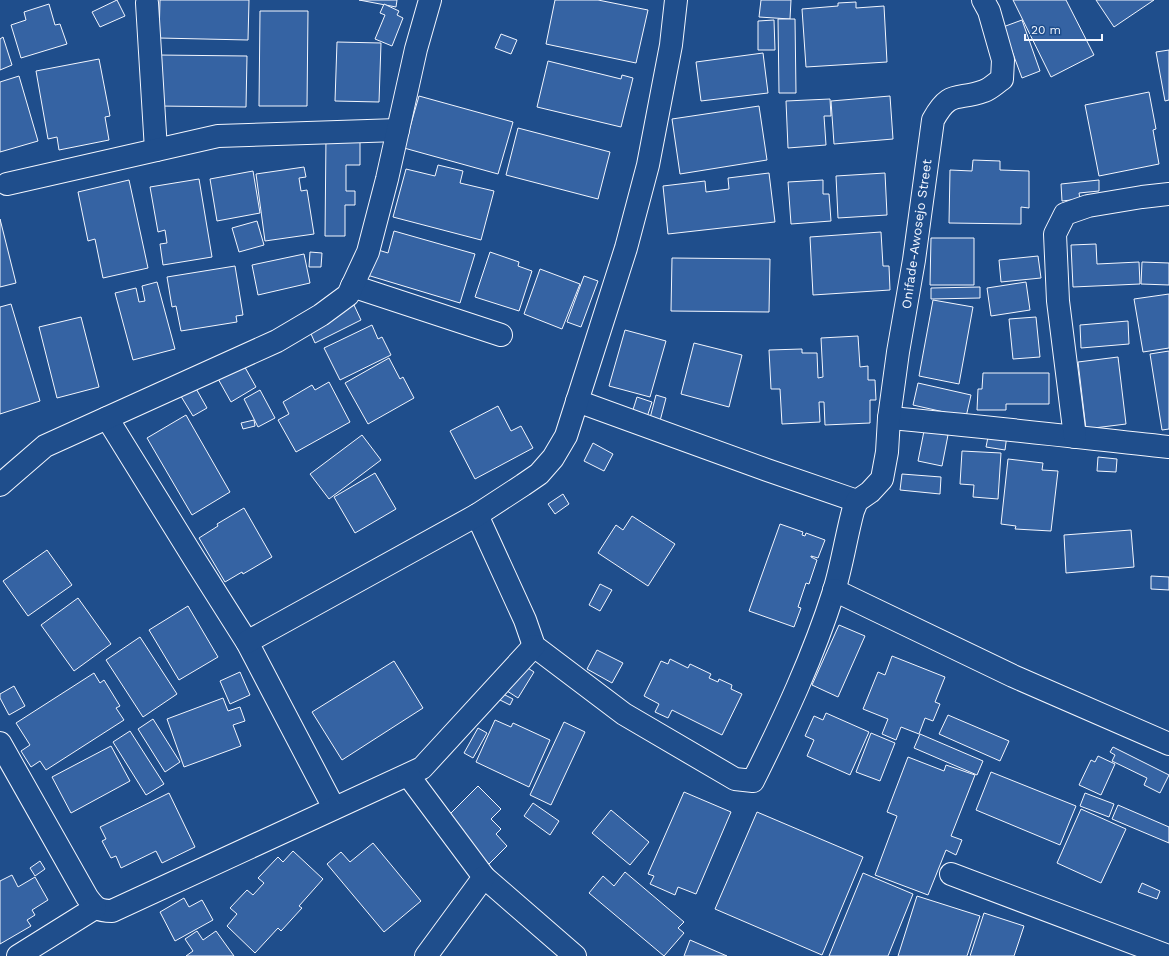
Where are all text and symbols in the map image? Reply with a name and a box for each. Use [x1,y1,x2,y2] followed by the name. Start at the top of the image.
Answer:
[1025,16,1102,42] scale bar
[1031,23,1061,37] text: 20 m
[899,158,935,310] street label: Onifade-Awosejo Street

